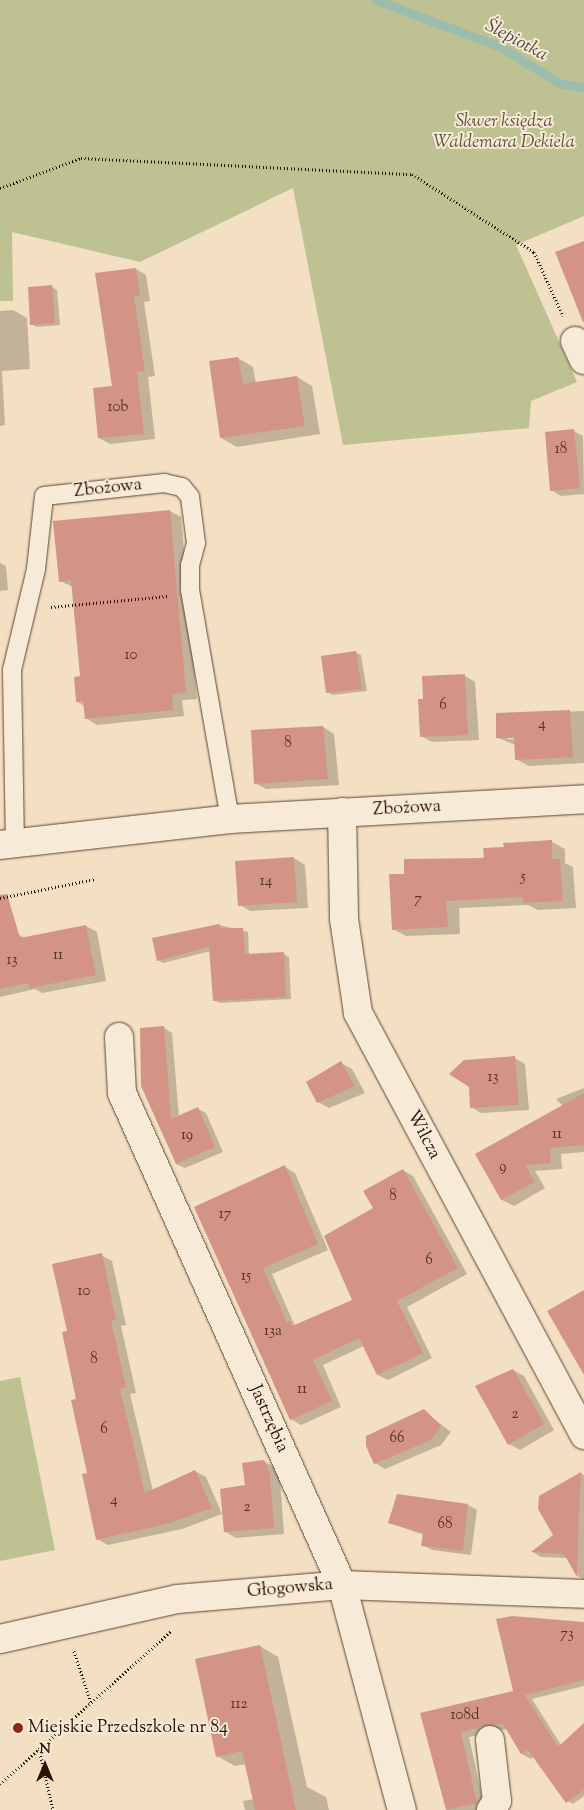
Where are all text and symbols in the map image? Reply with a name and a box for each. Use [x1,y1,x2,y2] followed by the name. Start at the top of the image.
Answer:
[481,15,551,67] water label: Ślepiotka
[433,112,575,154] park label: Skwer księdza Waldemara Dekiela
[108,399,128,417] house number: 10b
[555,441,567,459] house number: 18
[73,475,143,503] street label: Zbożowa
[125,647,137,665] house number: 10
[439,697,447,715] house number: 6
[538,716,546,734] house number: 4
[284,735,292,753] house number: 8
[372,796,442,822] street label: Zbożowa
[520,869,526,887] house number: 5
[260,873,272,891] house number: 14
[414,891,422,909] house number: 7
[53,947,63,965] house number: 11
[6,952,18,970] house number: 13
[487,1069,499,1087] house number: 13
[401,1107,445,1163] street label: Wilcza
[552,1126,562,1144] house number: 11
[181,1127,193,1145] house number: 19
[499,1159,507,1177] house number: 9
[389,1188,397,1206] house number: 8
[219,1206,231,1224] house number: 17
[425,1252,433,1270] house number: 6
[241,1268,251,1286] house number: 15
[78,1283,90,1301] house number: 10
[264,1323,282,1341] house number: 13a
[90,1351,98,1369] house number: 8
[297,1381,307,1399] house number: 11
[244,1382,292,1456] street label: Jastrzębia
[511,1406,519,1424] house number: 2
[100,1421,108,1439] house number: 6
[390,1430,404,1448] house number: 66
[110,1492,118,1510] house number: 4
[243,1499,251,1517] house number: 2
[438,1516,452,1534] house number: 68
[246,1574,334,1604] street label: Głogowska
[560,1626,574,1644] house number: 73
[230,1696,248,1714] house number: 112
[451,1707,479,1725] house number: 108d
[28,1717,228,1739] place label: Miejskie Przedszkole nr 84
[12,1722,24,1734] marker: Miejskie Przedszkole nr 84
[20,1740,70,1790] north arrow
[39,1740,51,1760] text: N

